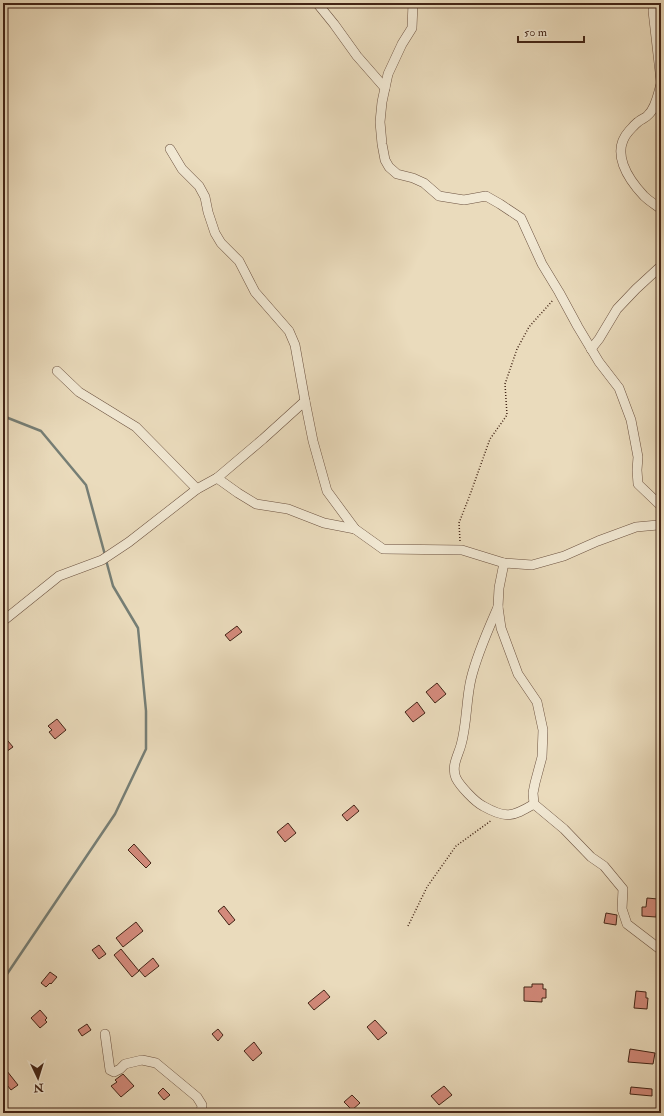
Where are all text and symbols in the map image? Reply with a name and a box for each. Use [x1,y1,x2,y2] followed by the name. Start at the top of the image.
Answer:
[518,18,584,44] scale bar
[524,25,548,40] text: 50 m
[18,1058,58,1098] north arrow
[32,1081,45,1094] text: N

